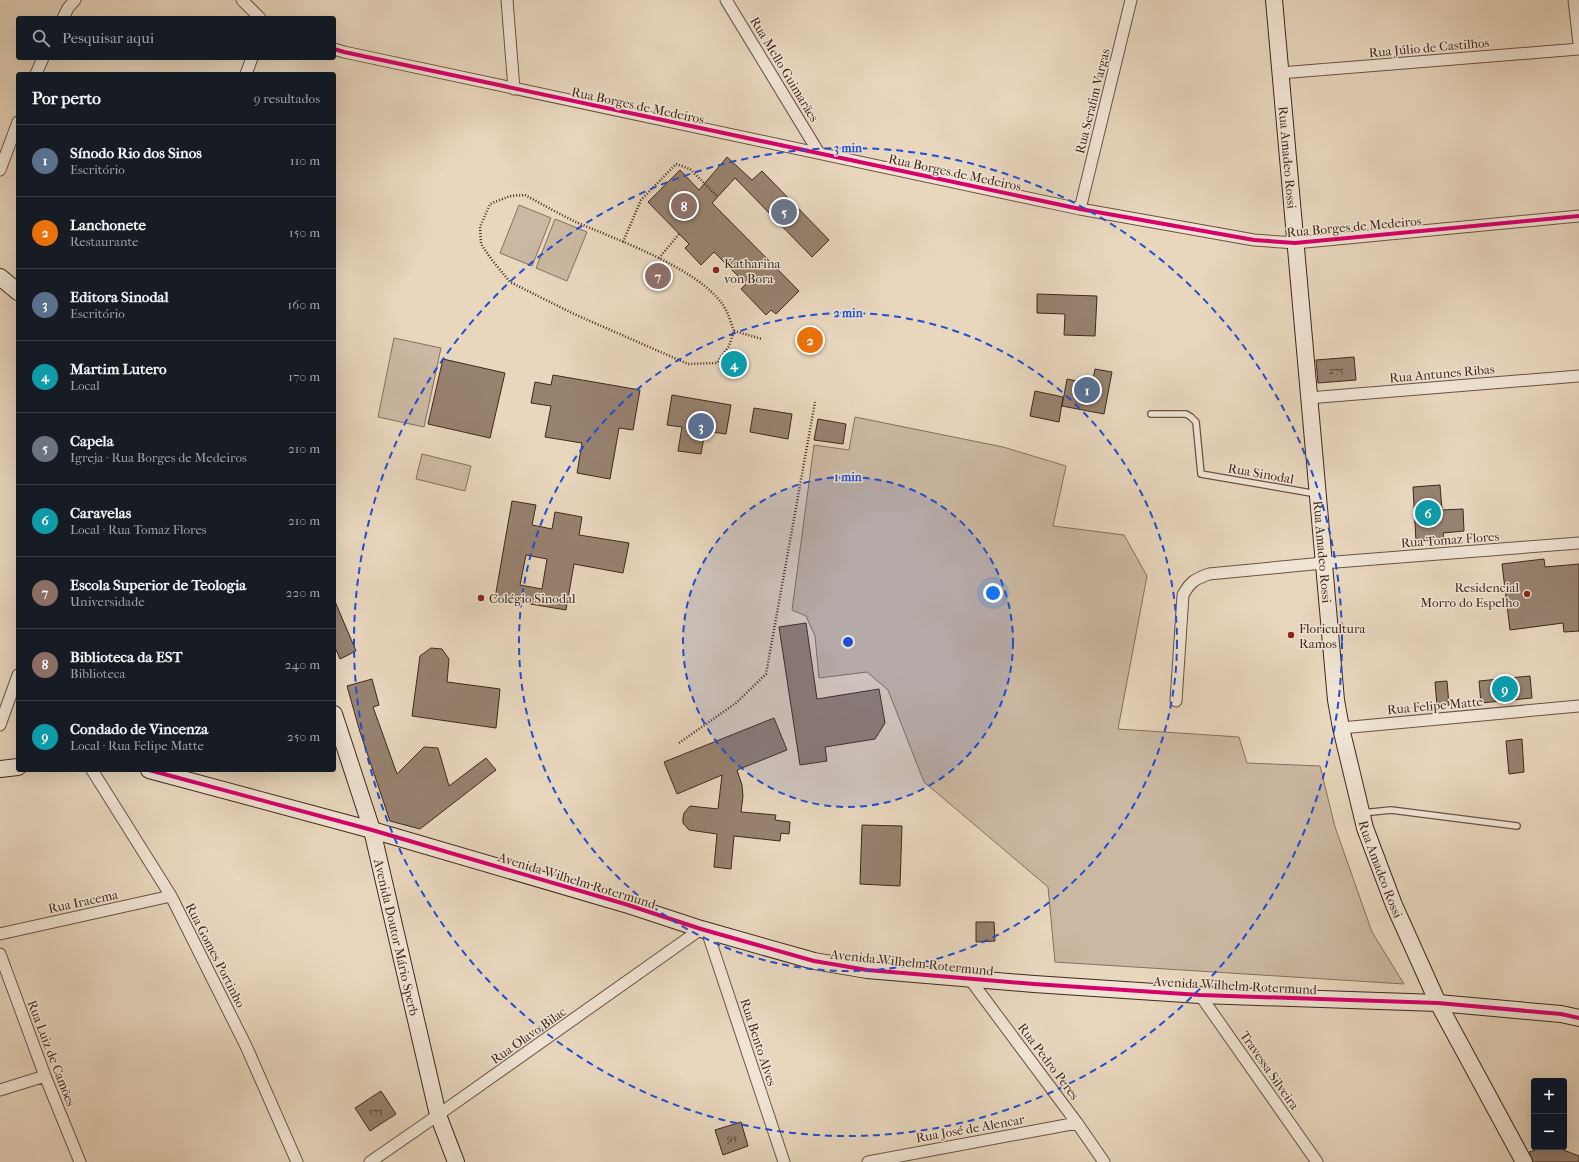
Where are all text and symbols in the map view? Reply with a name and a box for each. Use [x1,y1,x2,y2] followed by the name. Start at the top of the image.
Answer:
[747,14,822,125] street label: Rua Mello Guimarães
[16,16,336,60] search box
[30,27,52,49] icon: search
[62,29,154,47] text: Pesquisar aqui
[1368,35,1490,60] street label: Rua Júlio de Castilhos
[1072,47,1113,155] street label: Rua Serafim Vargas
[570,84,706,127] street label: Rua Borges de Medeiros
[32,88,101,108] text: Por perto
[254,91,320,106] text: 9 resultados
[1275,106,1299,210] street label: Rua Amadeo Rossi
[834,141,863,156] text: 3 min
[70,144,202,162] text: Sínodo Rio dos Sinos
[887,151,1023,194] street label: Rua Borges de Medeiros
[43,153,47,168] text: 1
[290,153,320,168] text: 110 m
[70,162,125,177] text: Escritório
[671,191,697,221] pin: 8
[771,197,797,227] pin: 5
[1286,213,1422,240] street label: Rua Borges de Medeiros
[70,216,146,234] text: Lanchonete
[42,225,48,240] text: 2
[289,225,320,240] text: 150 m
[70,234,139,249] text: Restaurante
[724,256,781,286] place label: Katharina von Bora
[645,261,671,291] pin: 7
[711,265,721,275] marker: Katharina von Bora
[70,288,169,306] text: Editora Sinodal
[42,297,48,312] text: 3
[288,297,320,312] text: 160 m
[70,306,125,321] text: Escritório
[833,306,864,320] text: 2 min
[797,325,823,355] pin: 2
[721,349,747,379] pin: 4
[70,360,167,378] text: Martim Lutero
[1389,361,1495,386] street label: Rua Antunes Ribas
[1328,364,1344,377] house number: 275
[41,369,49,384] text: 4
[288,369,320,384] text: 170 m
[1074,375,1100,405] pin: 1
[70,378,100,393] text: Local
[688,411,714,441] pin: 3
[70,432,114,450] text: Capela
[42,441,48,456] text: 5
[288,441,320,456] text: 210 m
[70,450,247,465] text: Igreja · Rua Borges de Medeiros
[1227,460,1295,487] street label: Rua Sinodal
[834,470,863,484] text: 1 min
[1415,498,1441,528] pin: 6
[1310,500,1334,604] street label: Rua Amadeo Rossi
[70,504,131,522] text: Caravelas
[41,513,49,528] text: 6
[288,513,320,528] text: 210 m
[70,522,207,537] text: Local · Rua Tomaz Flores
[1400,529,1500,550] street label: Rua Tomaz Flores
[70,576,246,594] text: Escola Superior de Teologia
[1420,580,1519,610] place label: Residencial Morro do Espelho
[983,583,1003,603] your location
[42,585,48,600] text: 7
[286,585,320,600] text: 220 m
[1522,589,1532,599] marker: Residencial Morro do Espelho
[489,591,576,606] place label: Colégio Sinodal
[476,593,486,603] marker: Colégio Sinodal
[70,594,145,609] text: Universidade
[1299,621,1366,651] place label: Floricultura Ramos
[1286,630,1296,640] marker: Floricultura Ramos
[841,635,855,649] centre of rings
[70,648,183,666] text: Biblioteca da EST
[42,657,48,672] text: 8
[285,657,320,672] text: 240 m
[70,666,126,681] text: Biblioteca
[1492,674,1518,704] pin: 9
[1387,694,1484,717] street label: Rua Felipe Matte
[70,720,208,738] text: Condado de Vincenza
[42,729,48,744] text: 9
[287,729,320,744] text: 250 m
[70,738,204,753] text: Local · Rua Felipe Matte
[1355,819,1406,920] street label: Rua Amadeo Rossi
[495,849,658,912] street label: Avenida Wilhelm Rotermund
[371,856,422,1017] street label: Avenida Doutor Mário Sperb
[47,887,120,916] street label: Rua Iracema
[183,900,249,1010] street label: Rua Gomes Portinho
[829,946,995,979] street label: Avenida Wilhelm Rotermund
[1152,974,1318,997] street label: Avenida Wilhelm Rotermund
[737,997,780,1088] street label: Rua Bento Alves
[24,998,79,1109] street label: Rua Luiz de Camões
[488,1004,569,1067] street label: Rua Olavo Bilac
[1015,1020,1082,1103] street label: Rua Pedro Peres
[1237,1028,1303,1113] street label: Travessa Silveira
[1531,1078,1567,1150] map controls
[1531,1078,1567,1114] button: +
[369,1105,383,1118] house number: 175
[915,1111,1026,1145] street label: Rua José de Alencar
[1531,1114,1567,1150] button: −
[727,1132,738,1145] house number: 95

